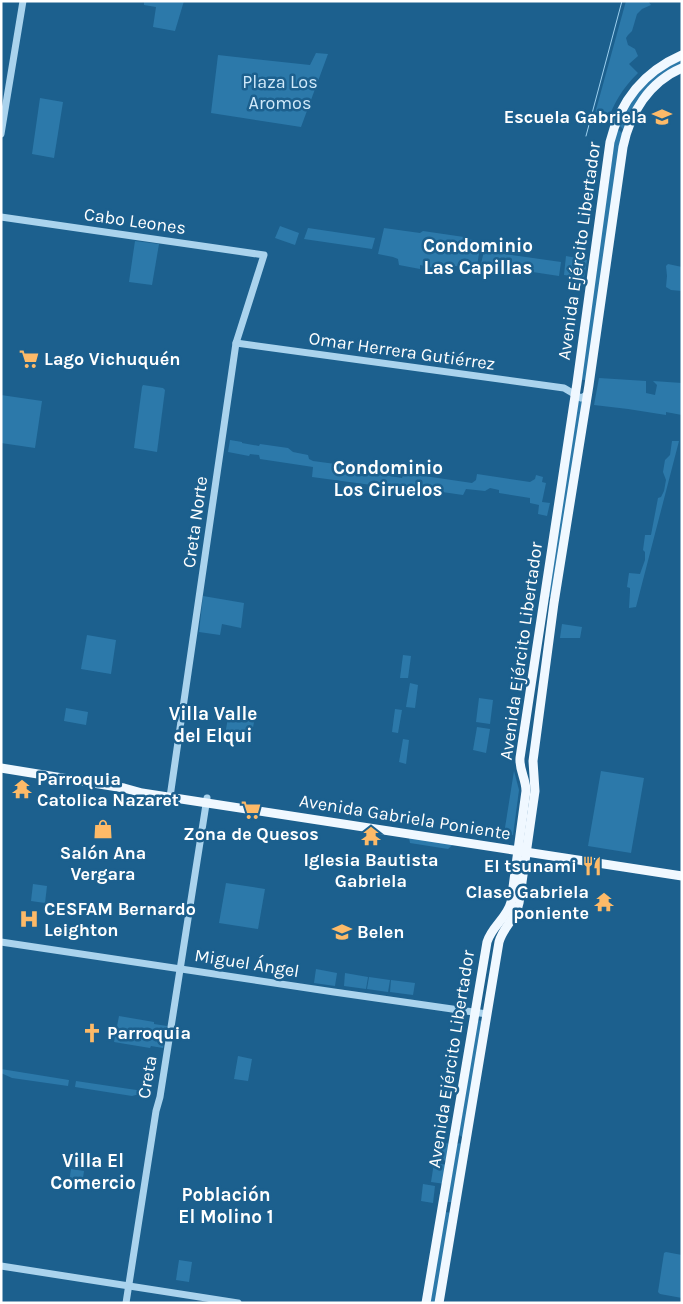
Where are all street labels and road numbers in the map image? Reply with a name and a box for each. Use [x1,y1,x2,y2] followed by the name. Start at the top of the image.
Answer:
[553,140,605,362] street label: Avenida Ejército Libertador
[83,203,187,239] street label: Cabo Leones
[307,327,497,375] street label: Omar Herrera Gutiérrez
[178,475,212,569] street label: Creta Norte
[495,540,547,762] street label: Avenida Ejército Libertador
[298,789,512,845] street label: Avenida Gabriela Poniente
[193,943,301,982] street label: Miguel Ángel
[423,948,479,1169] street label: Avenida Ejército Libertador
[132,1054,162,1100] street label: Creta

